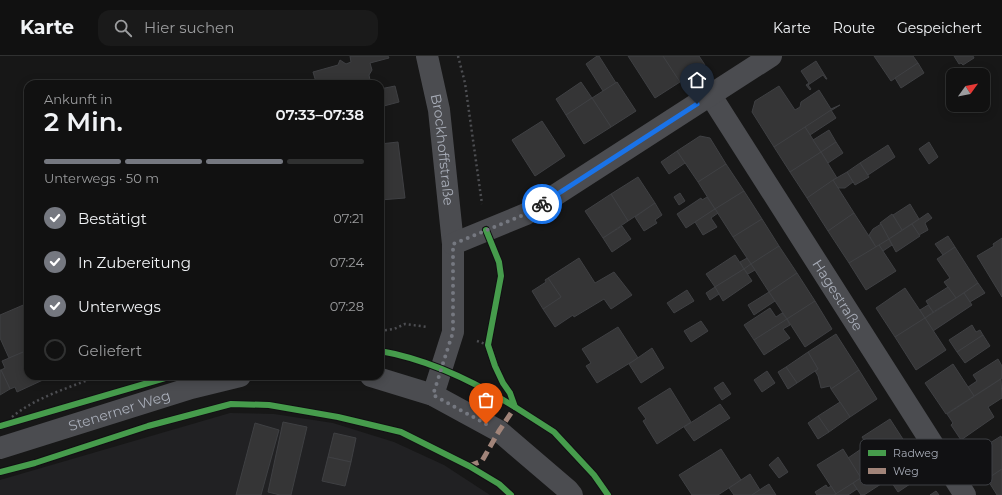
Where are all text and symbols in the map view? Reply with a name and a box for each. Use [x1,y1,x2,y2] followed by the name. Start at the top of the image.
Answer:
[98,10,378,46] search box
[20,16,74,39] text: Karte
[112,17,134,39] icon: search
[144,18,234,37] text: Hier suchen
[773,19,811,37] text: Karte
[833,19,875,37] text: Route
[897,19,982,37] text: Gespeichert
[680,63,714,104] pin
[946,68,990,112] north arrow
[946,68,990,112] map controls
[686,69,708,91] icon: home
[44,91,113,107] text: Ankunft in
[427,92,458,206] street label: Brockhoffstraße
[276,105,364,124] text: 07:33–07:38
[44,106,123,138] text: 2 Min.
[44,170,159,186] text: Unterwegs · 50 m
[522,184,562,224] courier
[531,193,553,215] icon: bike
[44,207,66,229] icon: check
[78,209,147,228] text: Bestätigt
[333,210,364,226] text: 07:21
[44,251,66,273] icon: check
[78,253,191,272] text: In Zubereitung
[330,254,364,270] text: 07:24
[808,256,867,334] street label: Hagestraße
[44,295,66,317] icon: check
[78,297,161,316] text: Unterwegs
[330,298,364,314] text: 07:28
[78,341,142,360] text: Geliefert
[469,383,503,424] pin
[66,386,173,435] street label: Stenerner Weg
[475,389,497,411] icon: bag
[860,439,992,485] legend
[893,446,939,460] text: Radweg
[893,464,919,478] text: Weg

